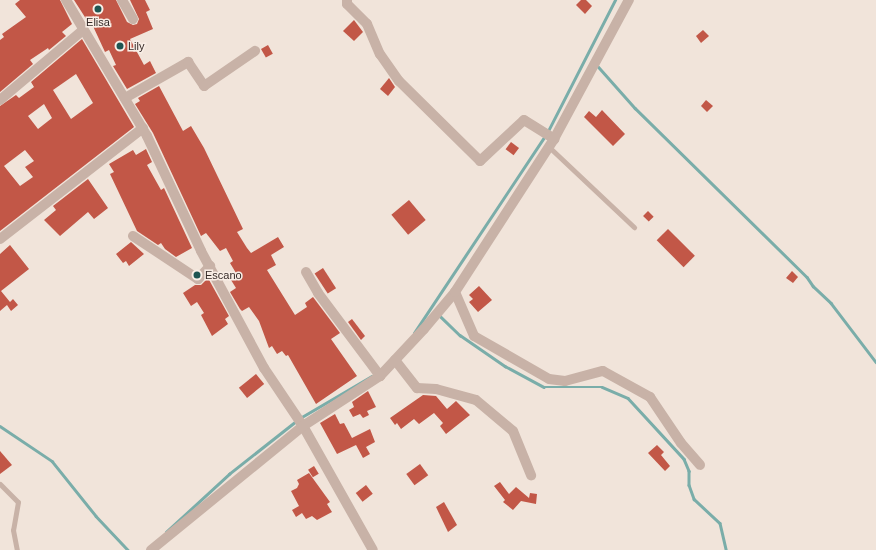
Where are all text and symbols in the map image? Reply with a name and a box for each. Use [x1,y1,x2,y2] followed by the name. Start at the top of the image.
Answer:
[93,4,103,14] marker: Elisa
[86,15,110,29] place label: Elisa
[128,39,145,53] place label: Lily
[115,41,125,51] marker: Lily
[205,268,242,282] place label: Escano
[192,270,202,280] marker: Escano

